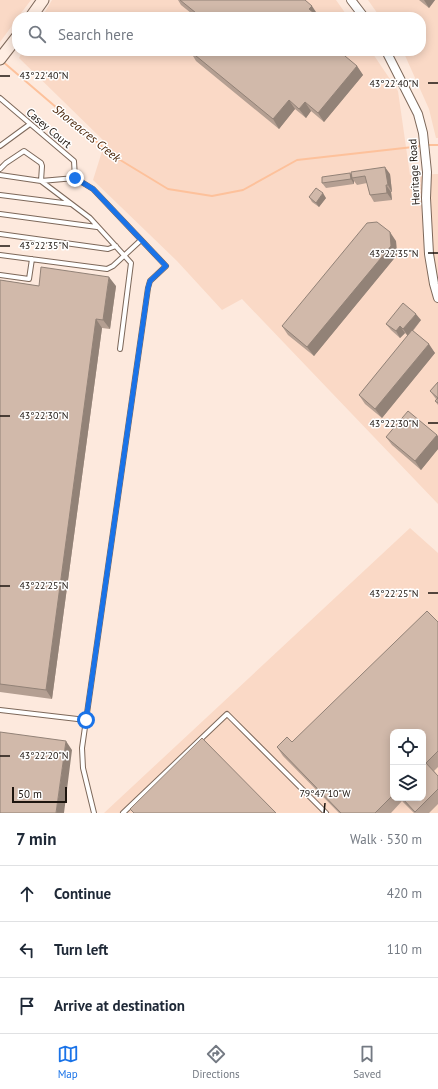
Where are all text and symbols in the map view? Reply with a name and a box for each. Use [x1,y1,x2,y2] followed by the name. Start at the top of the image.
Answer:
[12,12,426,56] search box
[26,23,48,45] icon: search
[58,25,134,44] text: Search here
[19,69,69,82] text: 43°22'40"N
[369,77,419,90] text: 43°22'40"N
[50,101,124,165] water label: Shoreacres Creek
[24,105,75,151] street label: Casey Court
[405,138,423,206] street label: Heritage Road
[66,169,84,187] route end
[19,239,69,252] text: 43°22'35"N
[369,247,419,260] text: 43°22'35"N
[19,409,69,422] text: 43°22'30"N
[369,417,419,430] text: 43°22'30"N
[19,579,69,592] text: 43°22'25"N
[369,587,419,600] text: 43°22'25"N
[77,711,95,729] route start
[390,729,426,801] map controls
[390,729,426,765] button: locate
[19,749,69,762] text: 43°22'20"N
[390,765,426,801] button: layers
[12,785,67,804] scale bar
[18,787,42,801] text: 50 m
[299,787,351,800] text: 79°47'10"W
[16,828,57,850] text: 7 min
[350,831,422,848] text: Walk · 530 m
[16,883,38,905] icon: ahead
[54,884,111,903] text: Continue
[387,885,422,902] text: 420 m
[16,939,38,961] icon: left
[54,940,108,959] text: Turn left
[387,941,422,958] text: 110 m
[16,995,38,1017] icon: arrive
[54,996,185,1015] text: Arrive at destination
[57,1043,79,1081] tab: Map
[192,1043,240,1081] tab: Directions
[353,1043,381,1081] tab: Saved

